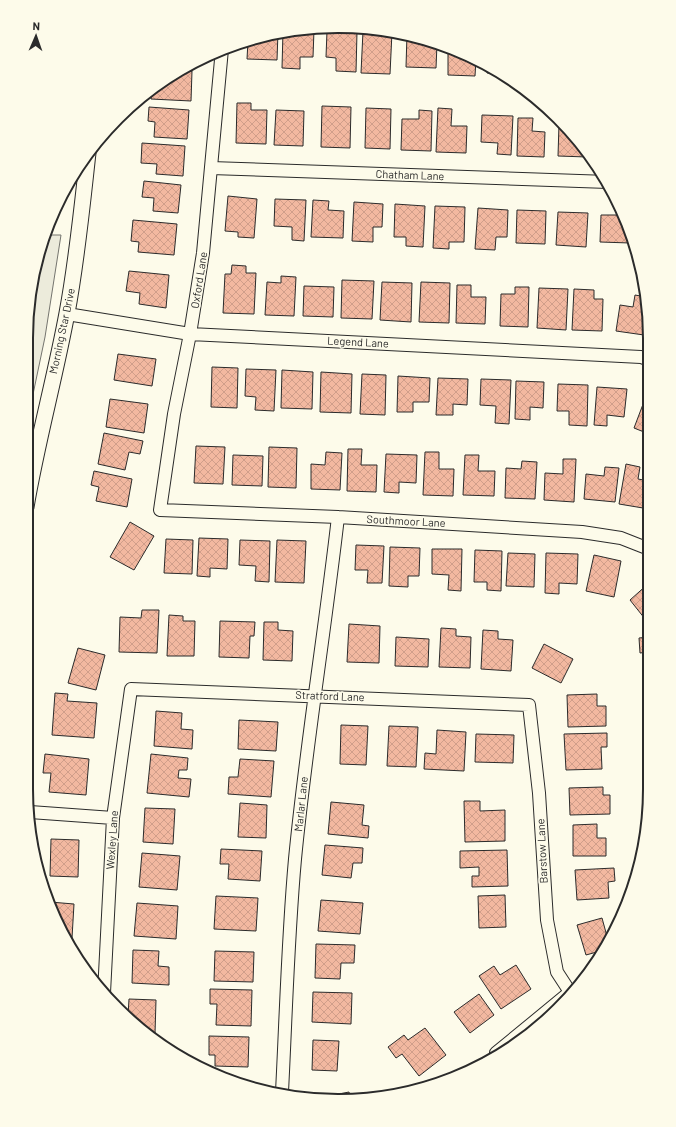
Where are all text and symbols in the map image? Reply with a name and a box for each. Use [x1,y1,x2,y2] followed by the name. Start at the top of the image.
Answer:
[16,16,56,56] north arrow
[32,19,40,32] text: N
[375,167,445,182] street label: Chatham Lane
[188,251,209,309] street label: Oxford Lane
[46,287,77,375] street label: Morning Star Drive
[327,333,389,350] street label: Legend Lane
[366,512,446,529] street label: Southmoor Lane
[295,688,365,703] street label: Stratford Lane
[291,776,310,832] street label: Marlar Lane
[103,810,120,870] street label: Wexley Lane
[533,818,550,884] street label: Barstow Lane

